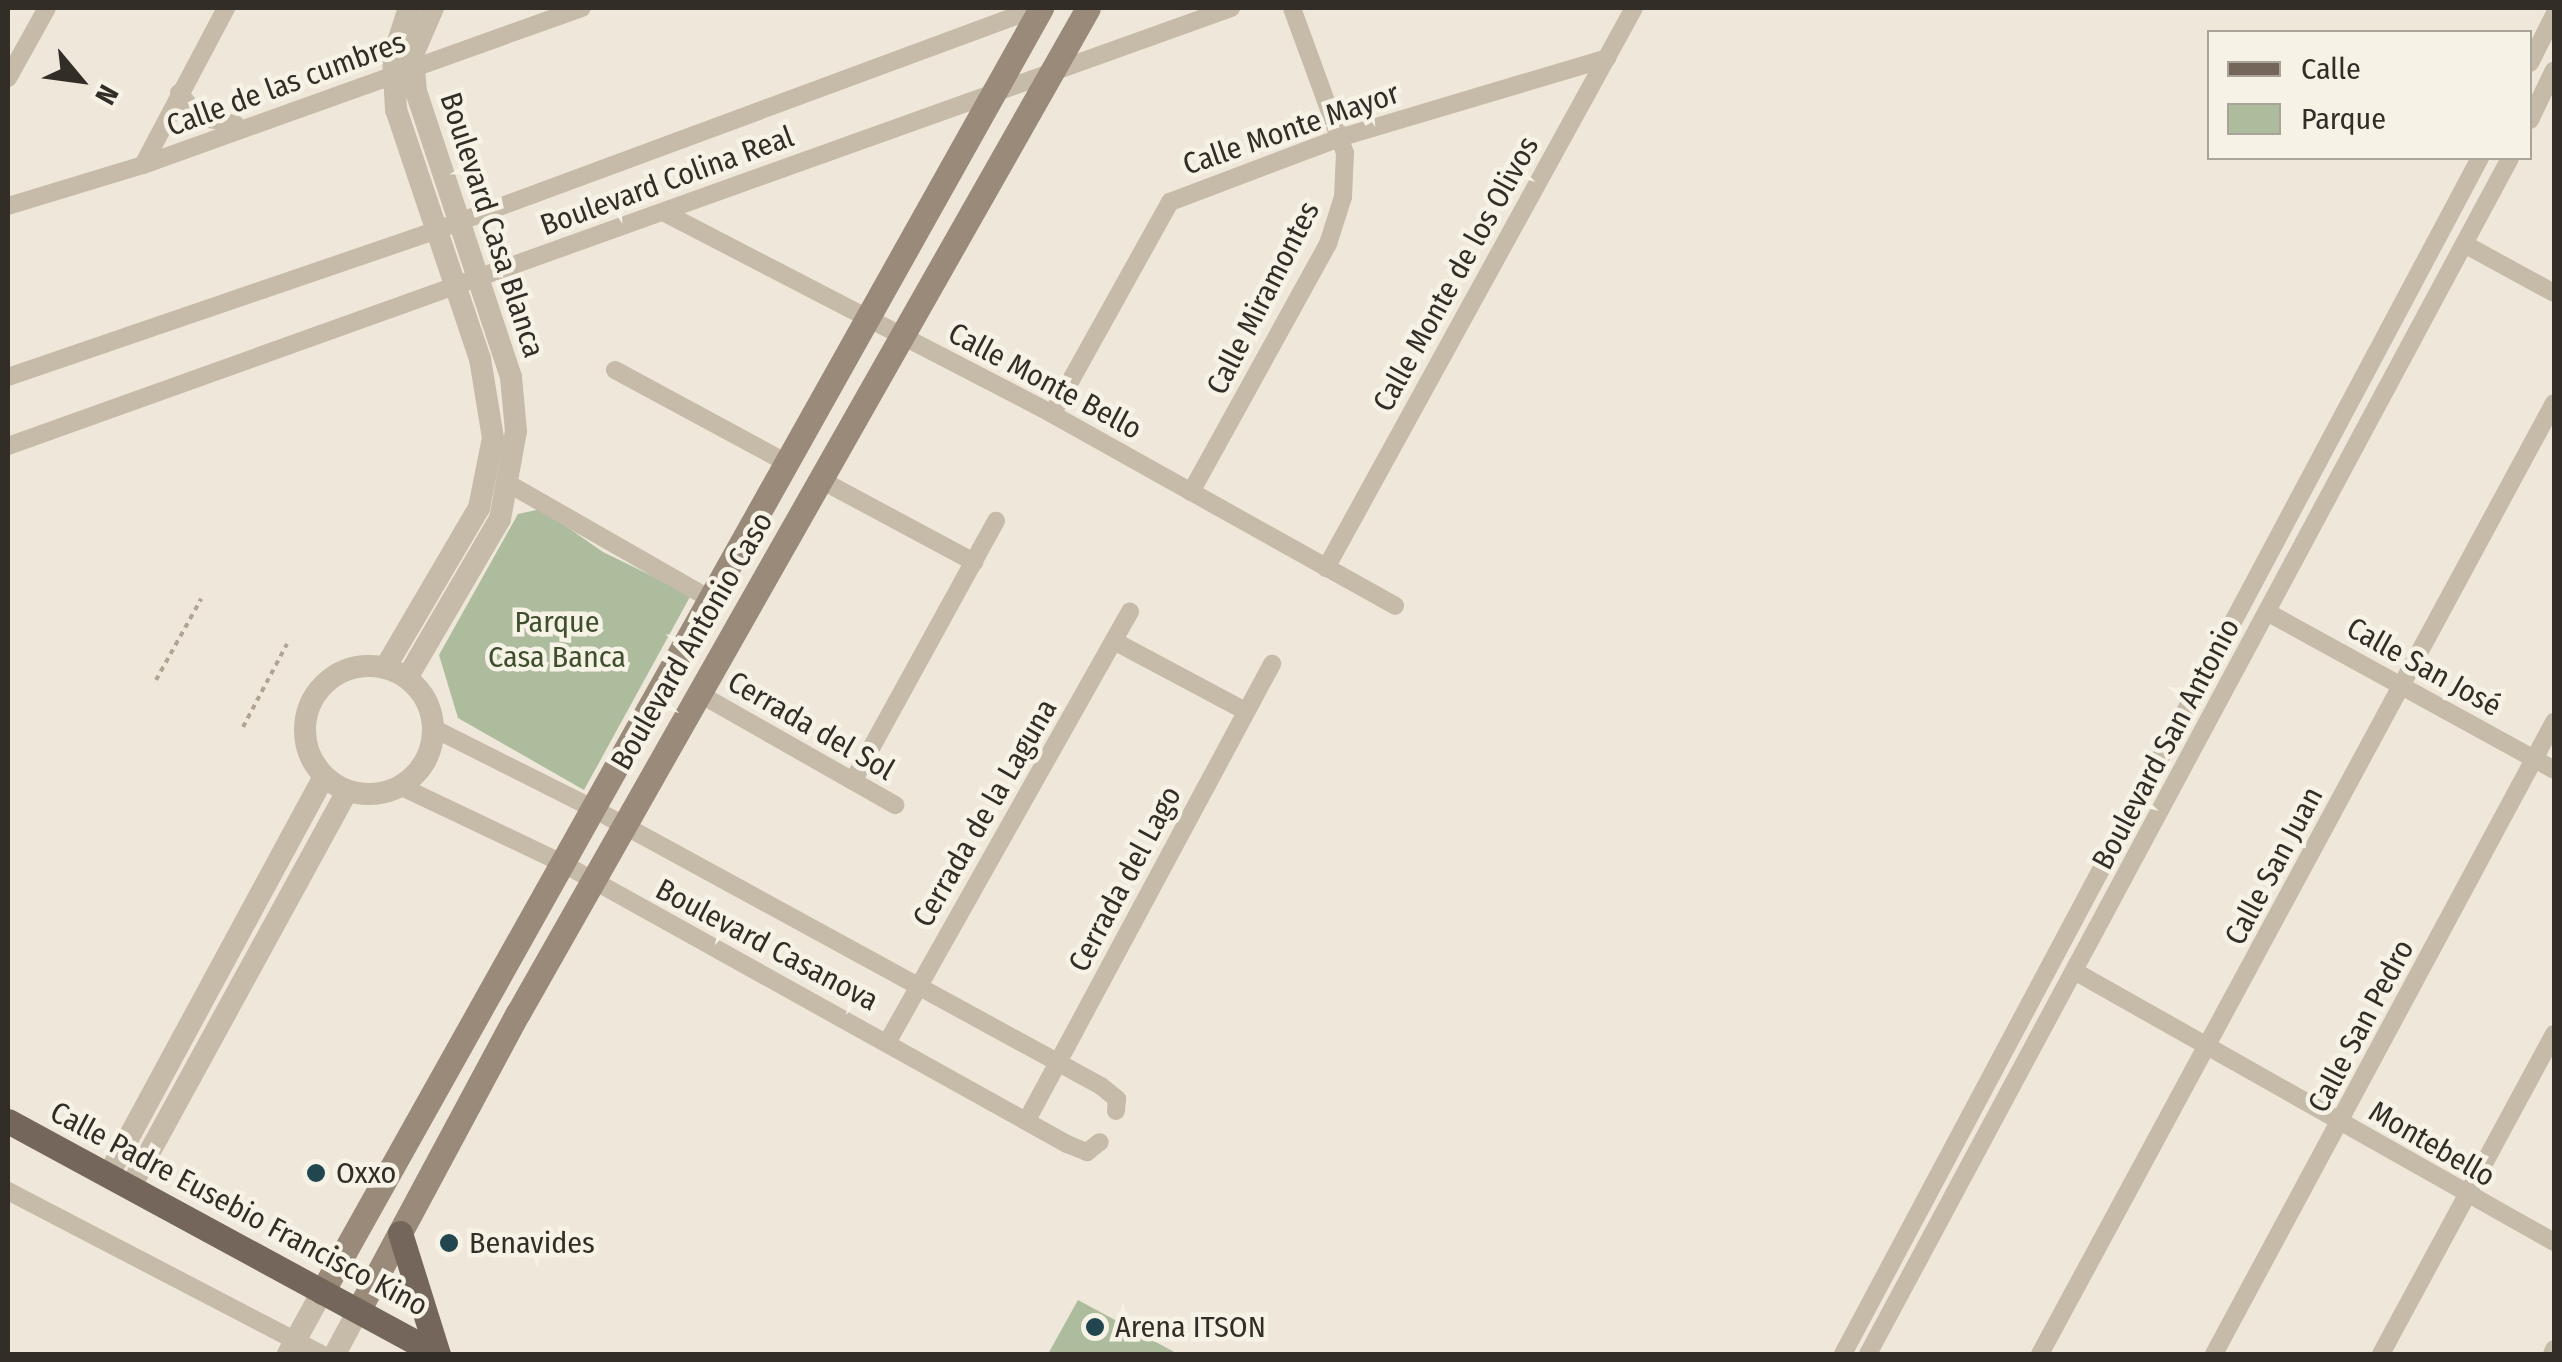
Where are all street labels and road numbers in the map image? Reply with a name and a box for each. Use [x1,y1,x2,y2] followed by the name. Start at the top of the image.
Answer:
[162,24,410,144] street label: Calle de las cumbres
[1178,75,1404,183] street label: Calle Monte Mayor
[432,88,552,362] street label: Boulevard Casa Blanca
[535,118,799,244] street label: Boulevard Colina Real
[1365,130,1547,418] street label: Calle Monte de los Olivos
[1199,196,1327,400] street label: Calle Miramontes
[942,315,1148,447] street label: Calle Monte Bello
[603,506,781,776] street label: Boulevard Antonio Caso
[2341,610,2507,724] street label: Calle San José
[2085,612,2247,876] street label: Boulevard San Antonio
[721,664,901,788] street label: Cerrada del Sol
[905,693,1065,933] street label: Cerrada de la Laguna
[1061,780,1189,978] street label: Cerrada del Lago
[2217,781,2331,951] street label: Calle San Juan
[650,871,884,1019] street label: Boulevard Casanova
[2300,933,2422,1119] street label: Calle San Pedro
[44,1094,434,1324] street label: Calle Padre Eusebio Francisco Kino
[2363,1094,2501,1194] street label: Montebello

